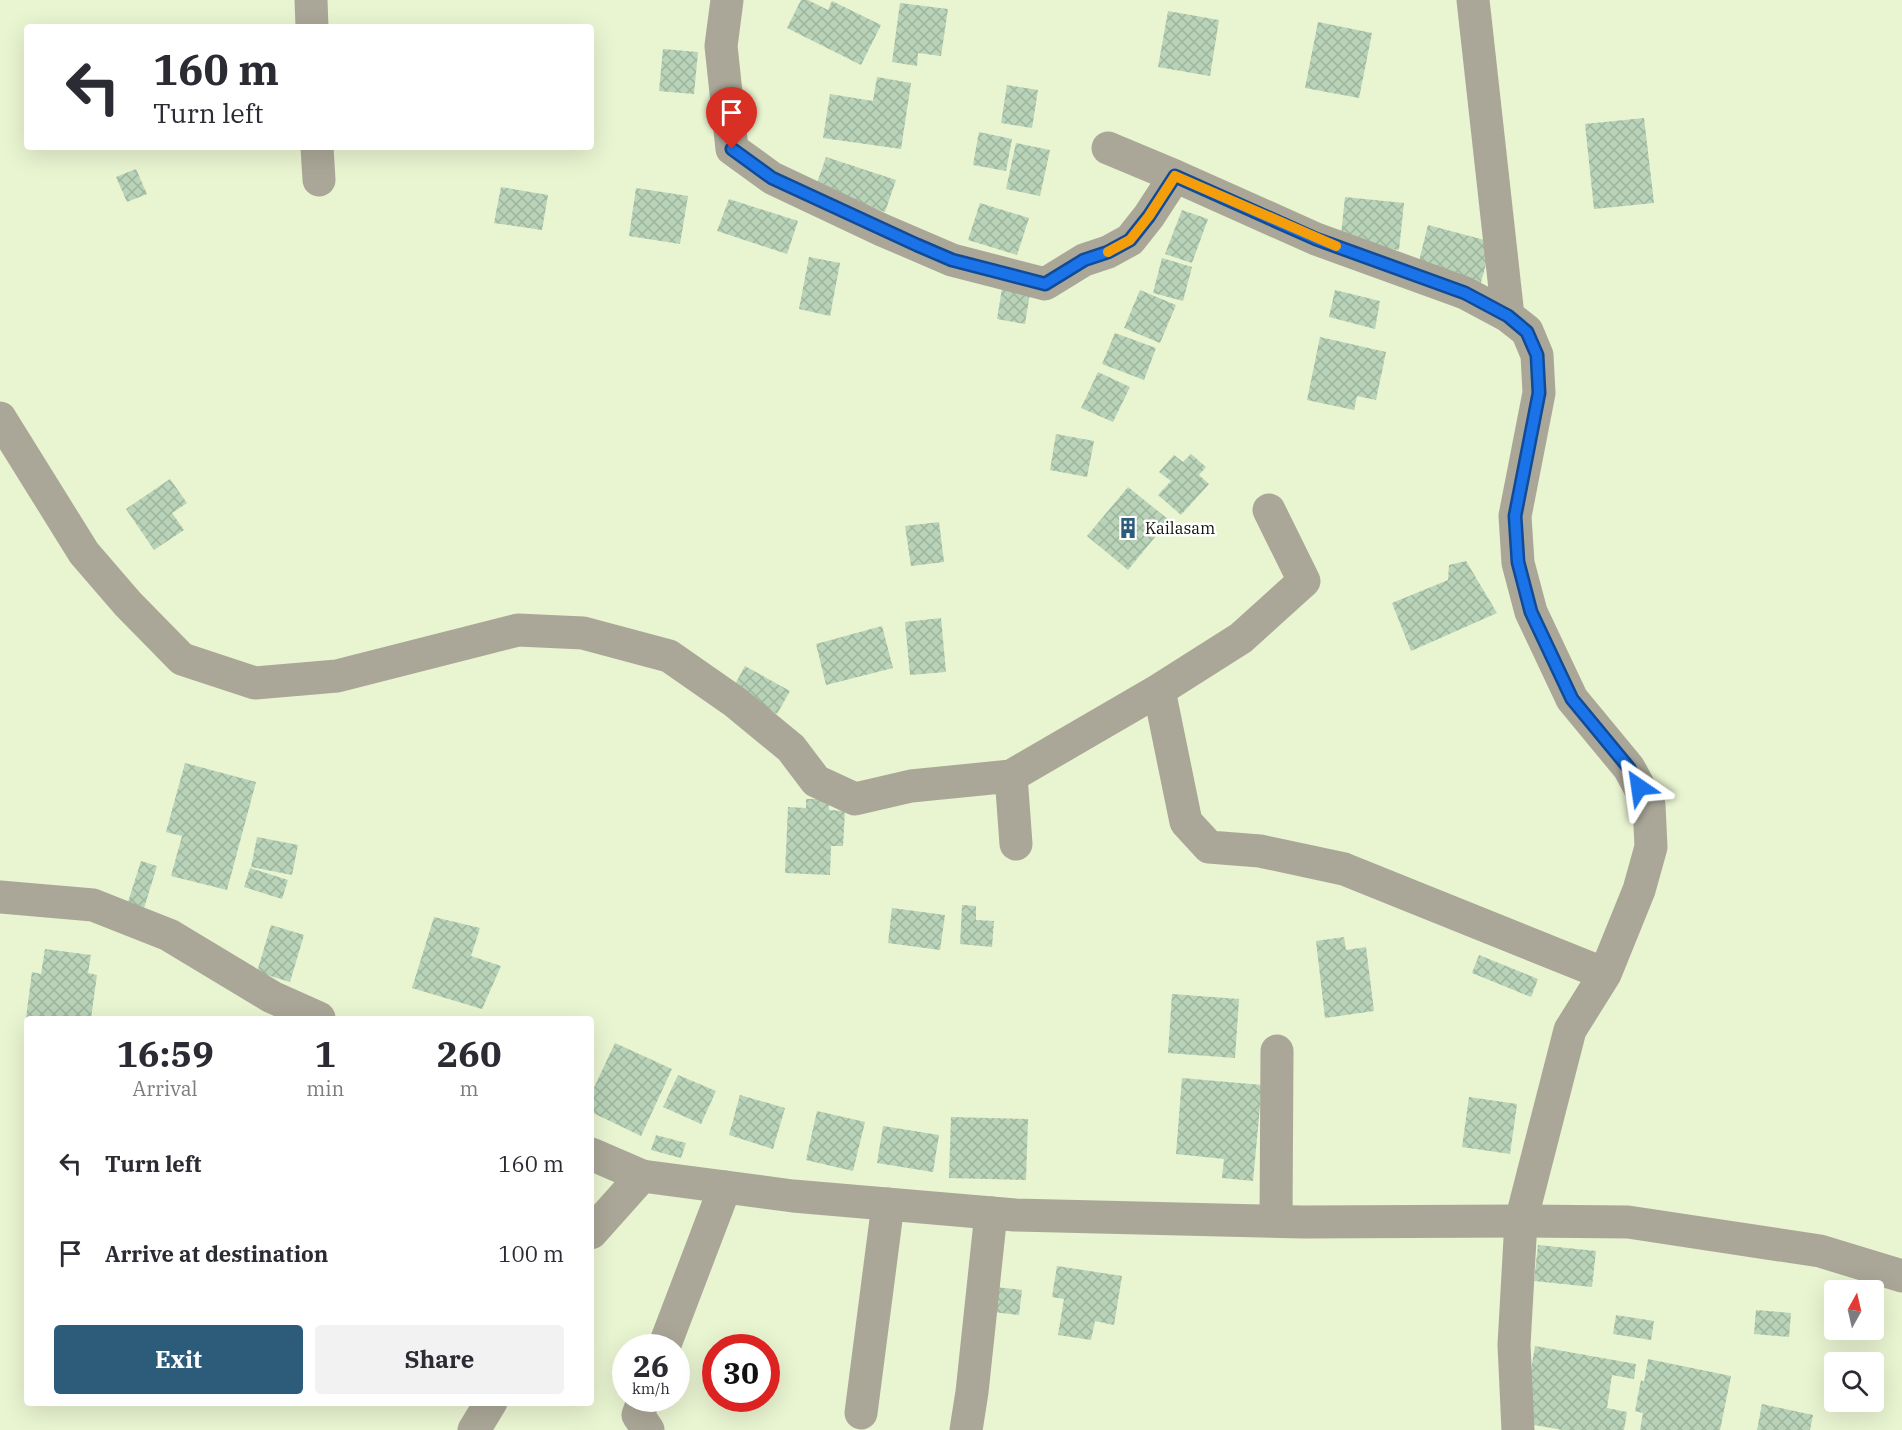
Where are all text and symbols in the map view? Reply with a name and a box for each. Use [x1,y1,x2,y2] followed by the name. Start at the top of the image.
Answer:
[153,42,279,97] text: 160 m
[54,48,132,126] icon: left
[706,87,757,149] pin
[153,95,264,130] text: Turn left
[715,96,748,129] icon: arrive
[1116,516,1140,540] building icon: Kailasam
[1145,518,1215,538] place label: Kailasam
[1607,755,1671,819] position arrow
[116,1030,214,1077] text: 16:59
[314,1030,336,1077] text: 1
[437,1030,502,1077] text: 260
[133,1075,198,1102] text: Arrival
[306,1075,344,1102] text: min
[460,1075,479,1102] text: m
[54,1147,87,1180] icon: left
[105,1149,201,1178] text: Turn left
[498,1149,564,1178] text: 160 m
[54,1237,87,1270] icon: arrive
[105,1239,328,1268] text: Arrive at destination
[498,1239,564,1268] text: 100 m
[1824,1280,1884,1340] north arrow
[1824,1280,1884,1412] map controls
[54,1325,303,1394] button: Exit
[315,1325,564,1394] button: Share
[702,1334,780,1412] speed limit sign: 30
[633,1346,669,1385] text: 26
[1824,1352,1884,1412] button: search
[632,1379,670,1398] text: km/h

